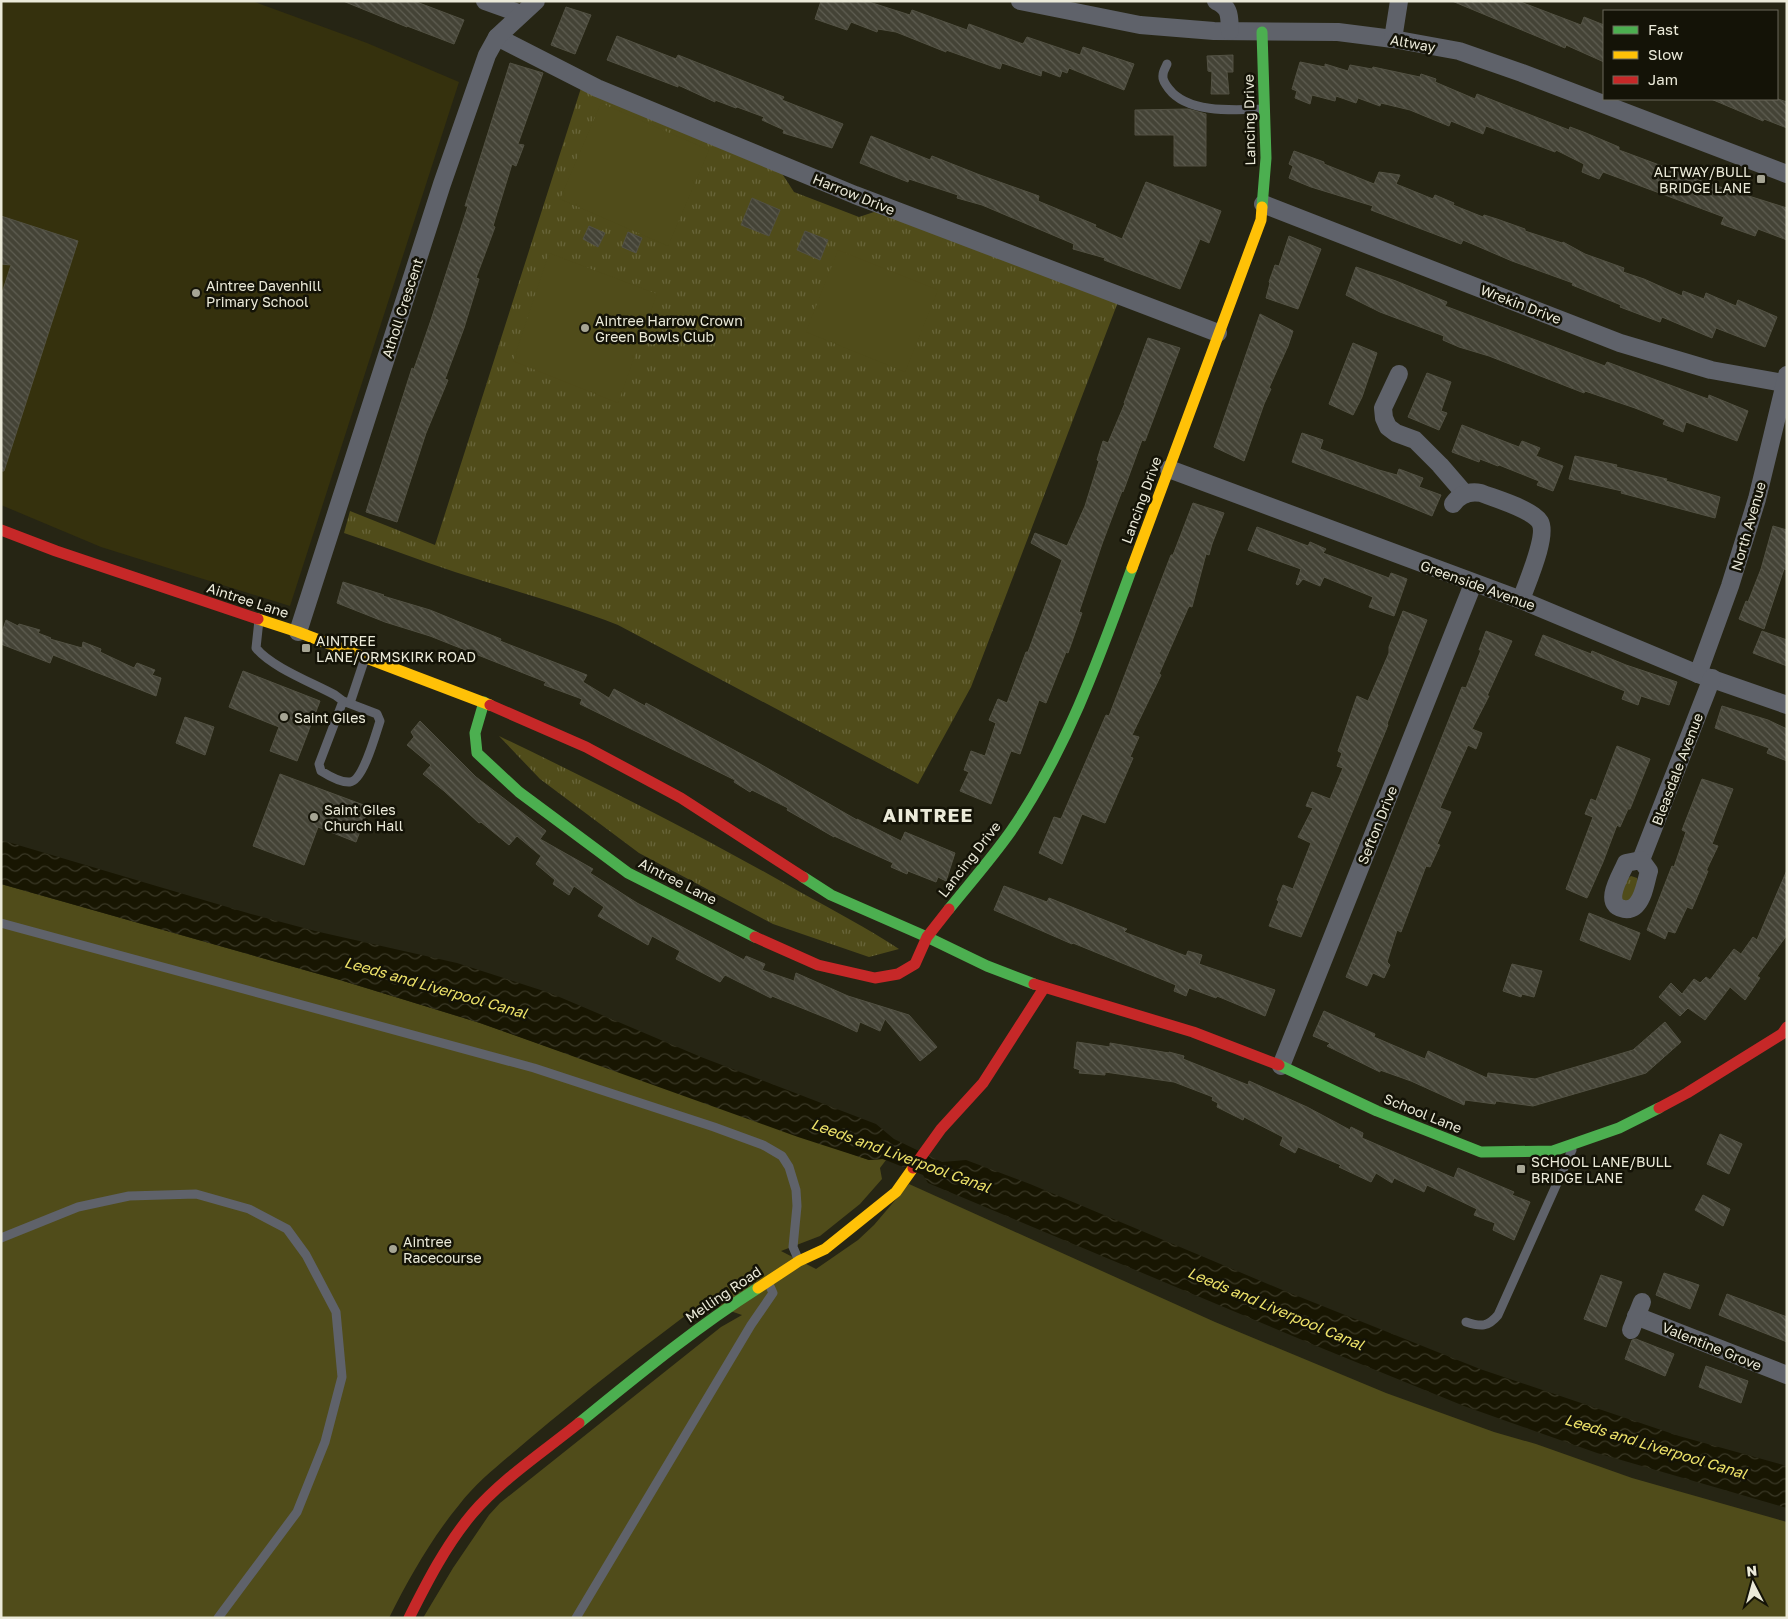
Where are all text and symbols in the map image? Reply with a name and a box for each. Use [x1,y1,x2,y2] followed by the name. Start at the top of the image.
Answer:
[1603,10,1778,100] legend
[1648,20,1679,38] text: Fast
[1389,31,1437,55] street label: Altway
[1648,45,1683,63] text: Slow
[1648,70,1678,88] text: Jam
[1240,74,1258,166] street label: Lancing Drive
[1654,163,1751,196] place label: ALTWAY/BULL BRIDGE LANE
[810,170,898,218] street label: Harrow Drive
[1755,173,1767,185] marker: ALTWAY/BULL BRIDGE LANE
[378,256,426,360] street label: Atholl Crescent
[206,277,321,310] place label: Aintree Davenhill Primary School
[1478,281,1564,327] street label: Wrekin Drive
[190,287,202,299] marker: Aintree Davenhill Primary School
[595,312,743,345] place label: Aintree Harrow Crown Green Bowls Club
[579,322,591,334] marker: Aintree Harrow Crown Green Bowls Club
[1117,454,1165,546] street label: Lancing Drive
[1727,479,1769,573] street label: North Avenue
[1418,556,1538,614] street label: Greenside Avenue
[205,579,291,621] street label: Aintree Lane
[316,632,476,665] place label: AINTREE LANE/ORMSKIRK ROAD
[300,642,312,654] marker: AINTREE LANE/ORMSKIRK ROAD
[294,709,366,726] place label: Saint Giles
[1648,710,1706,828] street label: Bleasdale Avenue
[278,711,290,723] marker: Saint Giles
[1354,783,1400,867] street label: Sefton Drive
[324,801,403,834] place label: Saint Giles Church Hall
[883,803,973,826] district label: AINTREE
[308,811,320,823] marker: Saint Giles Church Hall
[934,818,1004,900] street label: Lancing Drive
[636,854,720,908] street label: Aintree Lane
[342,952,531,1022] water label: Leeds and Liverpool Canal
[1381,1090,1465,1136] street label: School Lane
[809,1114,994,1196] water label: Leeds and Liverpool Canal
[1531,1153,1672,1186] place label: SCHOOL LANE/BULL BRIDGE LANE
[1515,1163,1527,1175] marker: SCHOOL LANE/BULL BRIDGE LANE
[403,1233,482,1266] place label: Aintree Racecourse
[387,1243,399,1255] marker: Aintree Racecourse
[682,1262,764,1326] street label: Melling Road
[1185,1263,1368,1354] water label: Leeds and Liverpool Canal
[1660,1318,1764,1374] street label: Valentine Grove
[1563,1410,1750,1483] water label: Leeds and Liverpool Canal
[1728,1559,1778,1609] north arrow
[1745,1562,1758,1580] text: N

